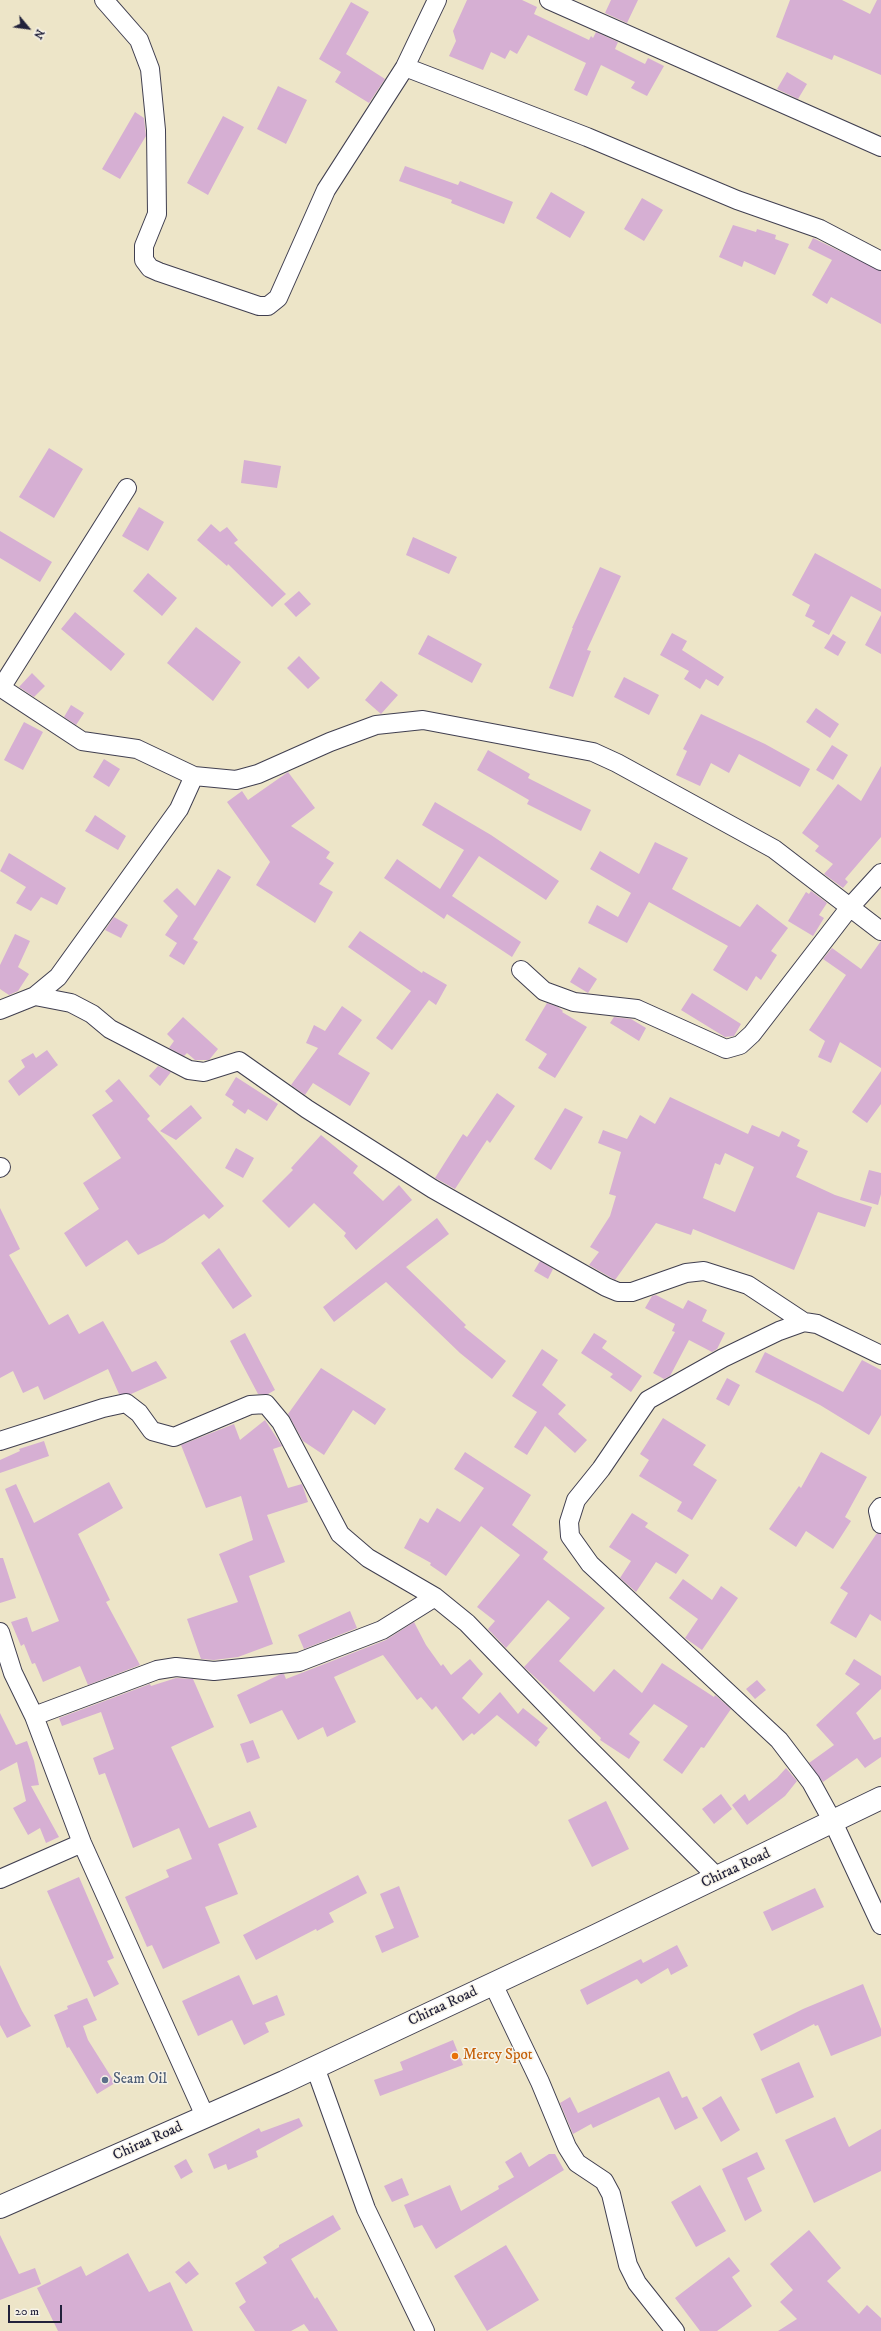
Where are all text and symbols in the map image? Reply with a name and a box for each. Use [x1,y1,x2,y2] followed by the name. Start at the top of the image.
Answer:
[8,8,48,48] north arrow
[30,26,47,41] text: N
[699,1845,773,1893] street label: Chiraa Road
[406,1983,480,2031] street label: Chiraa Road
[463,2047,533,2065] place label: Mercy Spot
[450,2051,460,2061] marker: Mercy Spot
[113,2071,167,2089] place label: Seam Oil
[100,2075,110,2085] marker: Seam Oil
[110,2119,186,2165] street label: Chiraa Road
[10,2297,64,2323] scale bar
[15,2304,39,2319] text: 20 m

